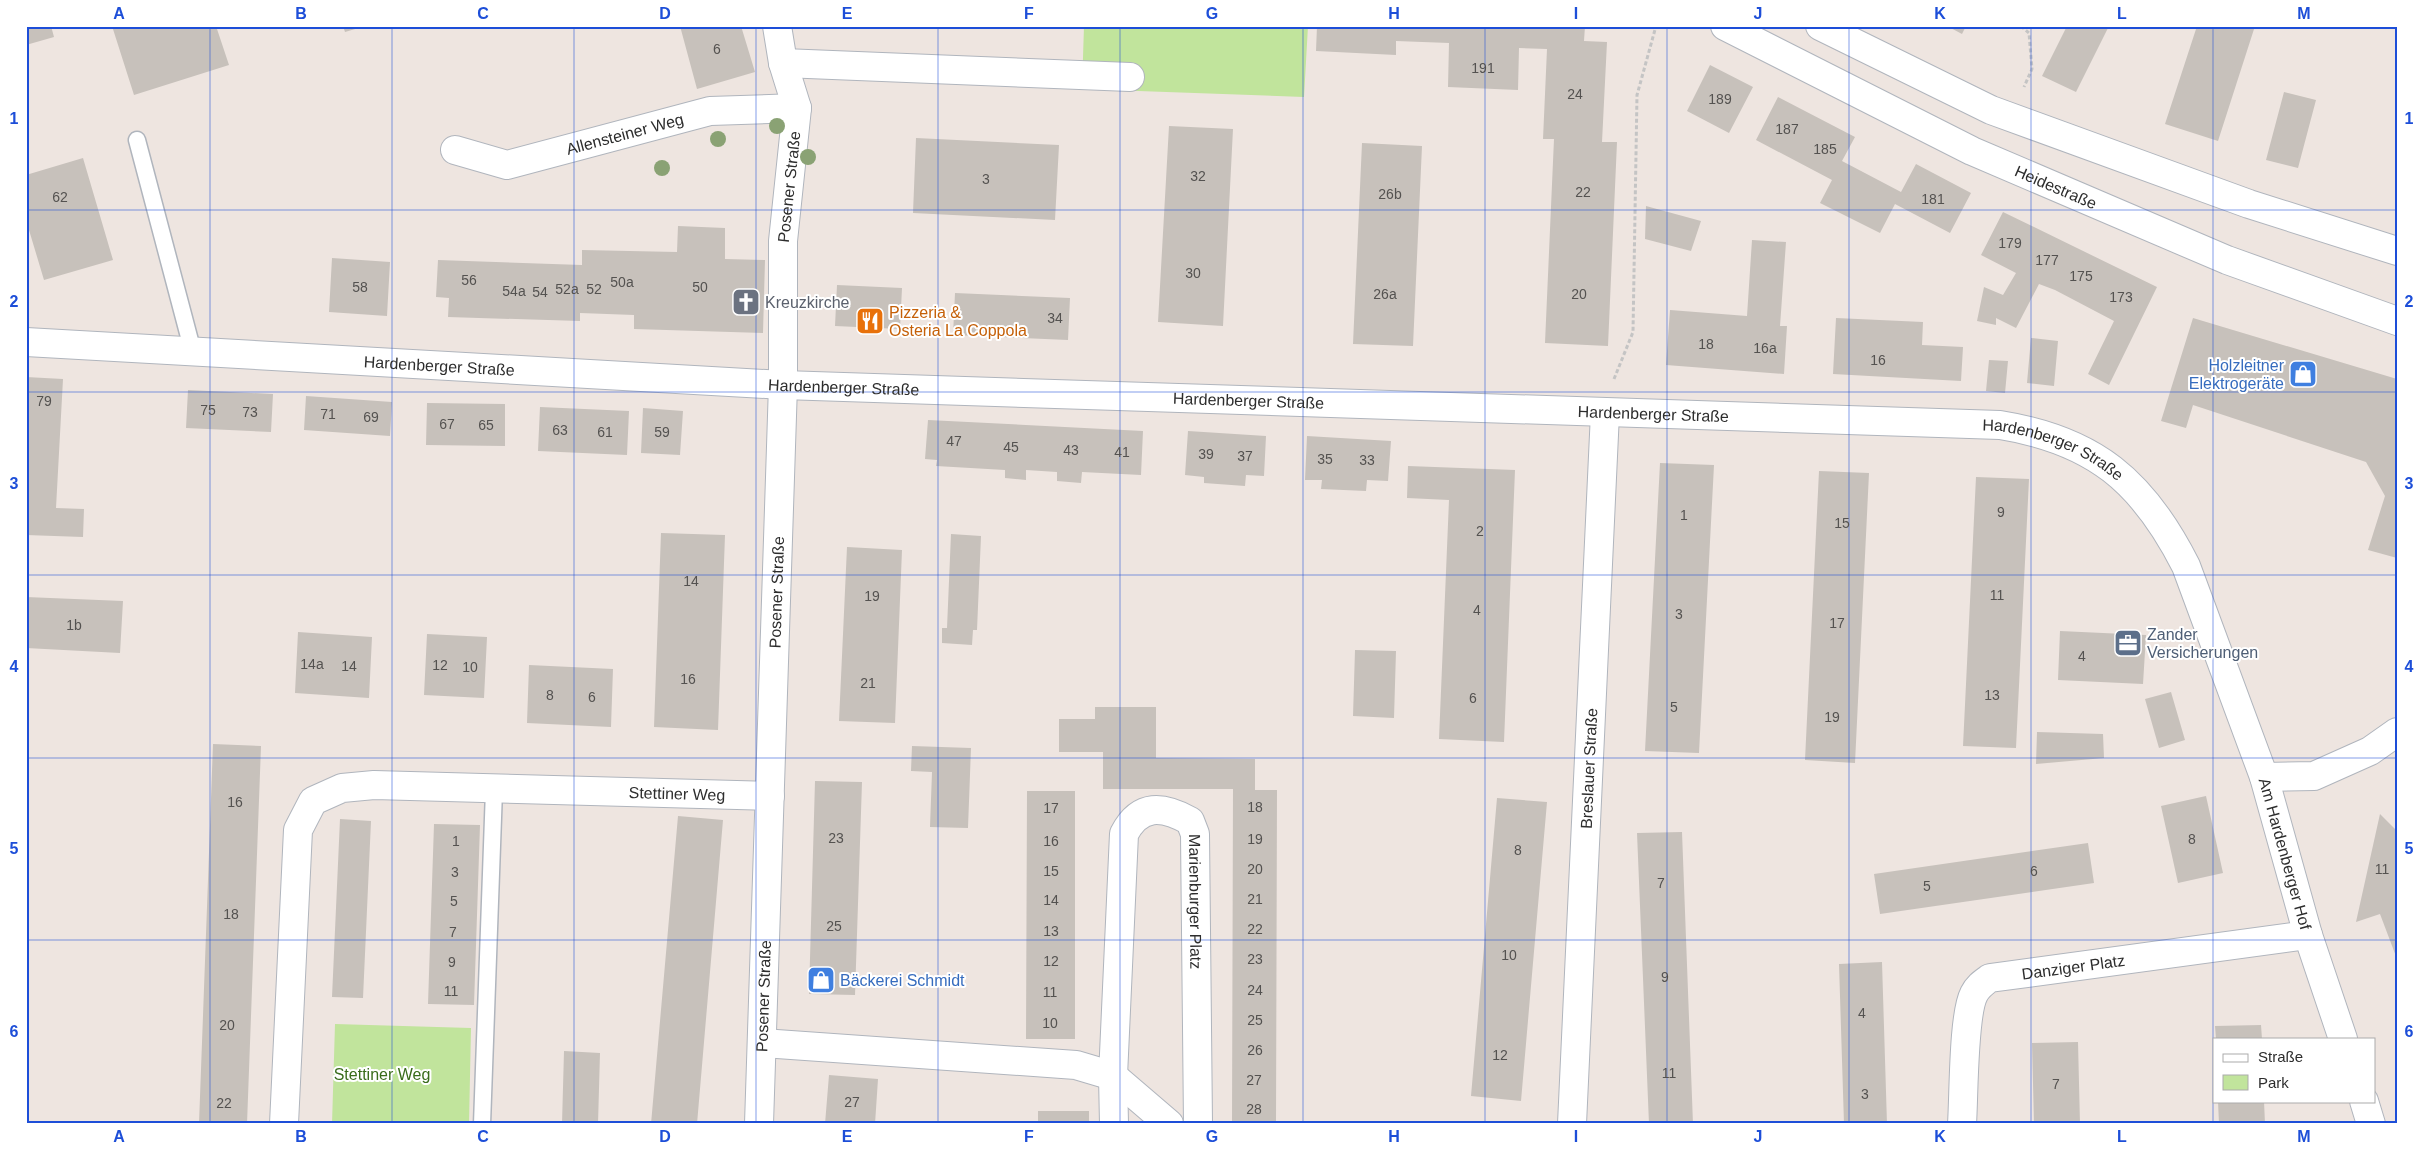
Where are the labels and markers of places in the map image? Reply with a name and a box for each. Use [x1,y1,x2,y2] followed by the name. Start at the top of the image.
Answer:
[731,287,761,317] church icon: Kreuzkirche
[765,294,850,311] place label: Kreuzkirche
[889,304,1027,339] place label: Pizzeria & Osteria La Coppola
[855,306,885,336] restaurant icon: Pizzeria & Osteria La Coppola
[2189,357,2285,392] place label: Holzleitner Elektrogeräte
[2288,359,2318,389] shop icon: Holzleitner Elektrogeräte
[2147,626,2258,661] place label: Zander Versicherungen
[2113,628,2143,658] office icon: Zander Versicherungen
[806,965,836,995] shop icon: Bäckerei Schmidt
[840,972,965,989] place label: Bäckerei Schmidt

